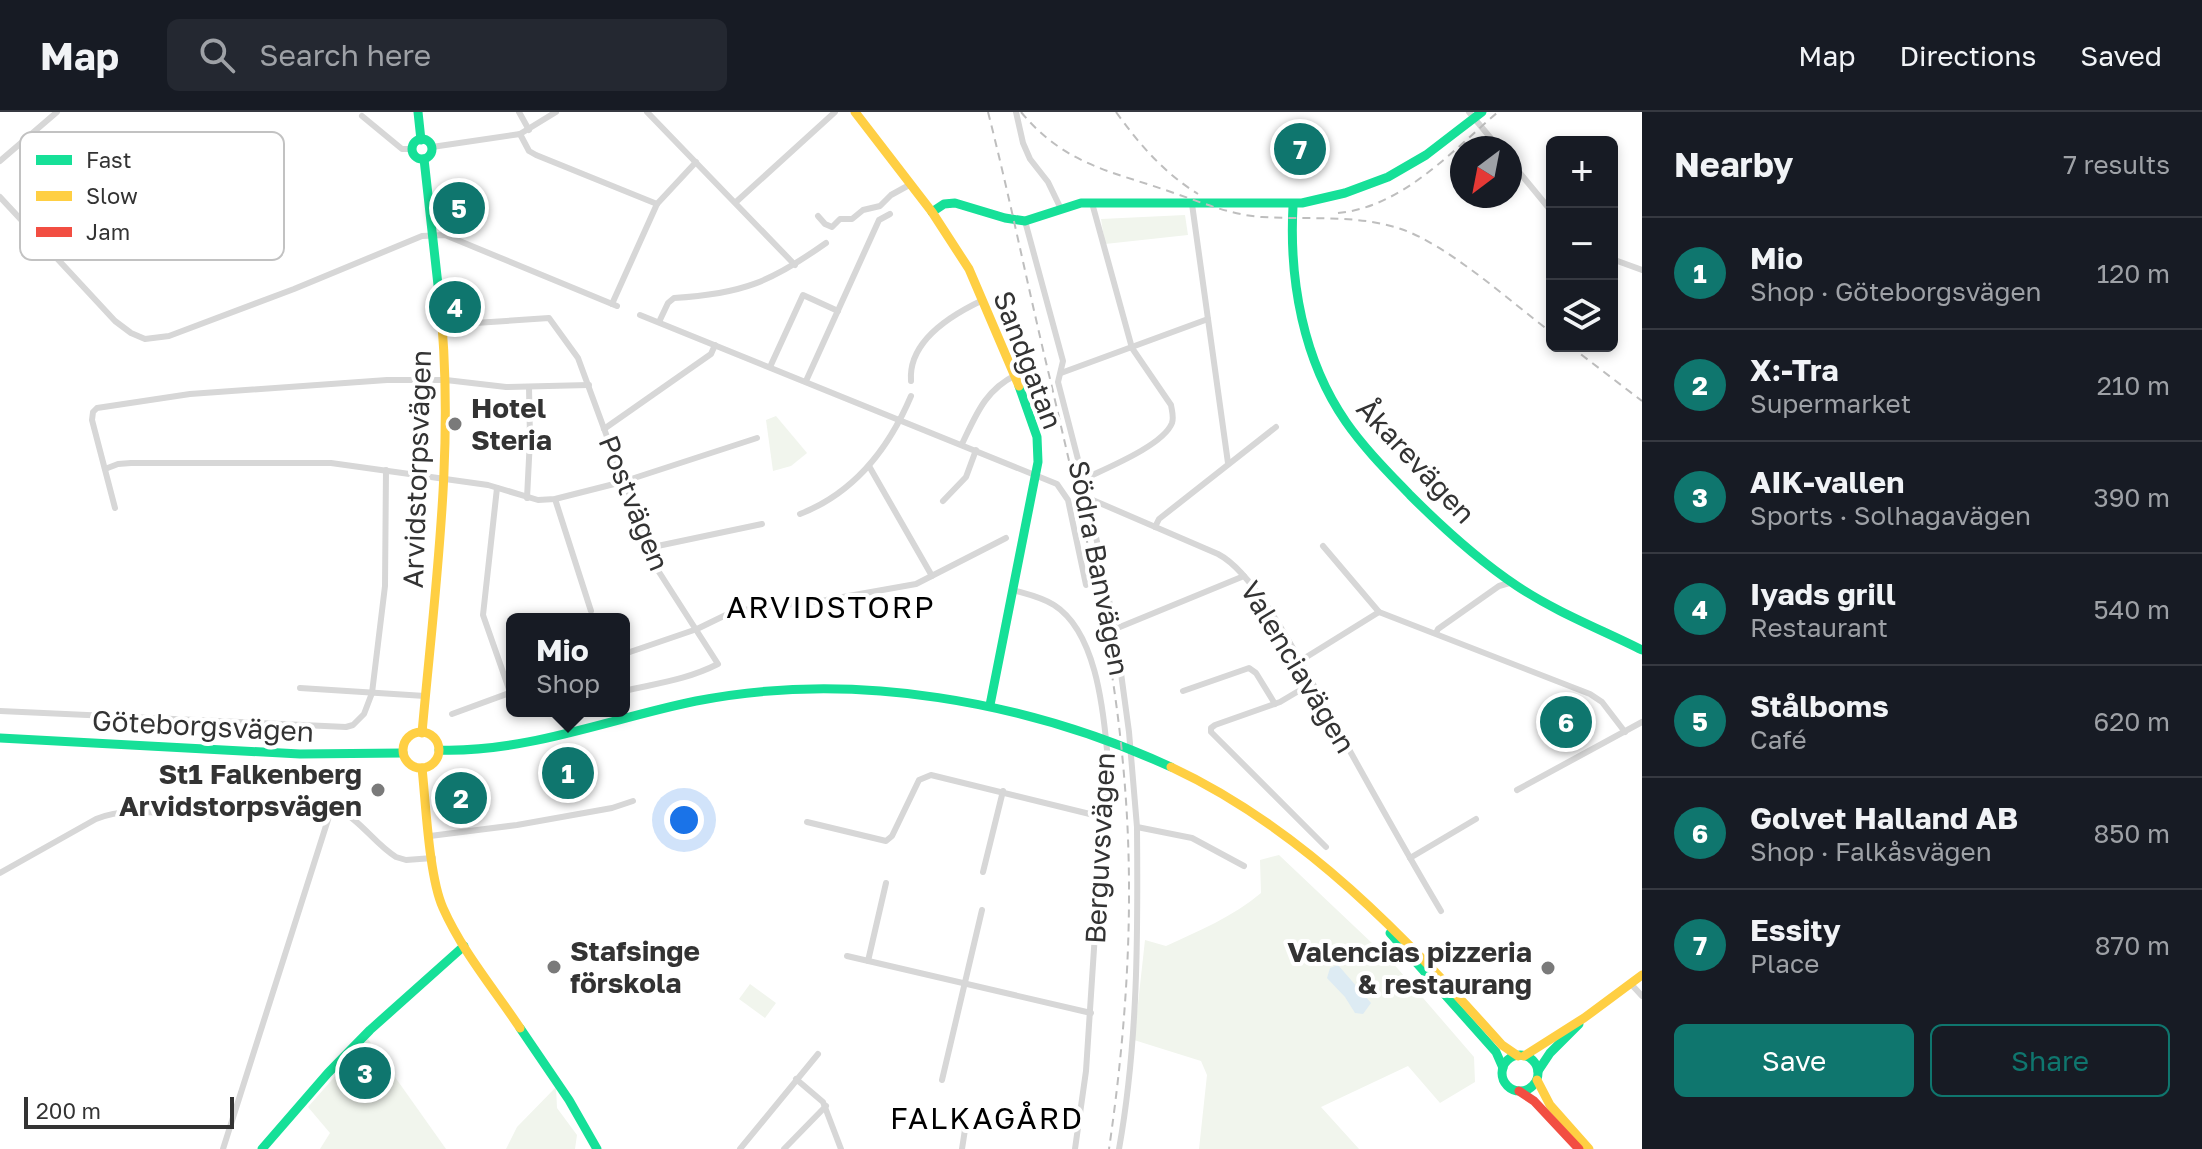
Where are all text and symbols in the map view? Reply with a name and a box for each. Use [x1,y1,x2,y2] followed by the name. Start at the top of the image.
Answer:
[167,19,727,91] search box
[40,33,119,78] text: Map
[195,33,239,77] icon: search
[259,37,431,73] text: Search here
[1798,39,1855,72] text: Map
[1899,39,2036,72] text: Directions
[2080,39,2162,72] text: Saved
[1274,119,1326,179] pin: 7
[20,132,284,260] legend
[1450,136,1522,208] north arrow
[1546,136,1618,352] map controls
[1546,136,1618,208] button: +
[1674,144,1794,184] text: Nearby
[86,146,132,173] text: Fast
[2063,149,2170,180] text: 7 results
[433,178,485,238] pin: 5
[86,182,138,209] text: Slow
[1546,208,1618,280] button: −
[86,218,130,245] text: Jam
[1750,240,1803,276] text: Mio
[1693,258,1707,289] text: 1
[2097,258,2170,289] text: 120 m
[1750,276,2041,307] text: Shop · Göteborgsvägen
[429,277,481,337] pin: 4
[1546,280,1618,352] button: layers
[987,286,1070,434] street label: Sandgatan
[396,349,437,589] street label: Arvidstorpsvägen
[1750,352,1839,388] text: X:-Tra
[1692,370,1708,401] text: 2
[2097,370,2170,401] text: 210 m
[1750,388,1911,419] text: Supermarket
[471,391,552,456] place label: Hotel Steria
[1350,392,1482,530] street label: Åkarevägen
[446,415,464,433] marker: Hotel Steria
[592,430,677,575] street label: Postvägen
[1062,458,1137,678] street label: Södra Banvägen
[1750,464,1904,500] text: AIK-vallen
[1692,482,1708,513] text: 3
[2093,482,2170,513] text: 390 m
[1750,500,2031,531] text: Sports · Solhagavägen
[1234,575,1363,759] street label: Valenciavägen
[1750,576,1896,612] text: Iyads grill
[726,589,936,625] district label: ARVIDSTORP
[1692,594,1708,625] text: 4
[2093,594,2170,625] text: 540 m
[1750,612,1888,643] text: Restaurant
[506,613,630,717] popup
[536,632,589,668] text: Mio
[536,668,600,699] text: Shop
[1750,688,1889,724] text: Stålboms
[1540,692,1592,752] pin: 6
[91,703,315,748] street label: Göteborgsvägen
[1692,706,1708,737] text: 5
[2094,706,2170,737] text: 620 m
[1750,724,1807,755] text: Café
[542,743,594,803] pin: 1
[1078,751,1121,945] street label: Berguvsvägen
[119,757,362,822] place label: St1 Falkenberg Arvidstorpsvägen
[435,768,487,828] pin: 2
[369,781,387,799] marker: St1 Falkenberg Arvidstorpsvägen
[664,800,704,840] your location
[1750,800,2018,836] text: Golvet Halland AB
[1692,818,1708,849] text: 6
[2093,818,2170,849] text: 850 m
[1750,836,1992,867] text: Shop · Falkåsvägen
[1750,912,1841,948] text: Essity
[1693,930,1707,961] text: 7
[2095,930,2170,961] text: 870 m
[570,934,700,999] place label: Stafsinge förskola
[1287,935,1532,1000] place label: Valencias pizzeria & restaurang
[1750,948,1819,979] text: Place
[545,958,563,976] marker: Stafsinge förskola
[1539,959,1557,977] marker: Valencias pizzeria & restaurang
[1674,1024,1914,1097] button: Save
[1930,1024,2170,1097] button: Share
[339,1043,391,1103] pin: 3
[24,1093,234,1129] scale bar
[36,1097,101,1124] text: 200 m
[890,1100,1084,1136] district label: FALKAGÅRD

